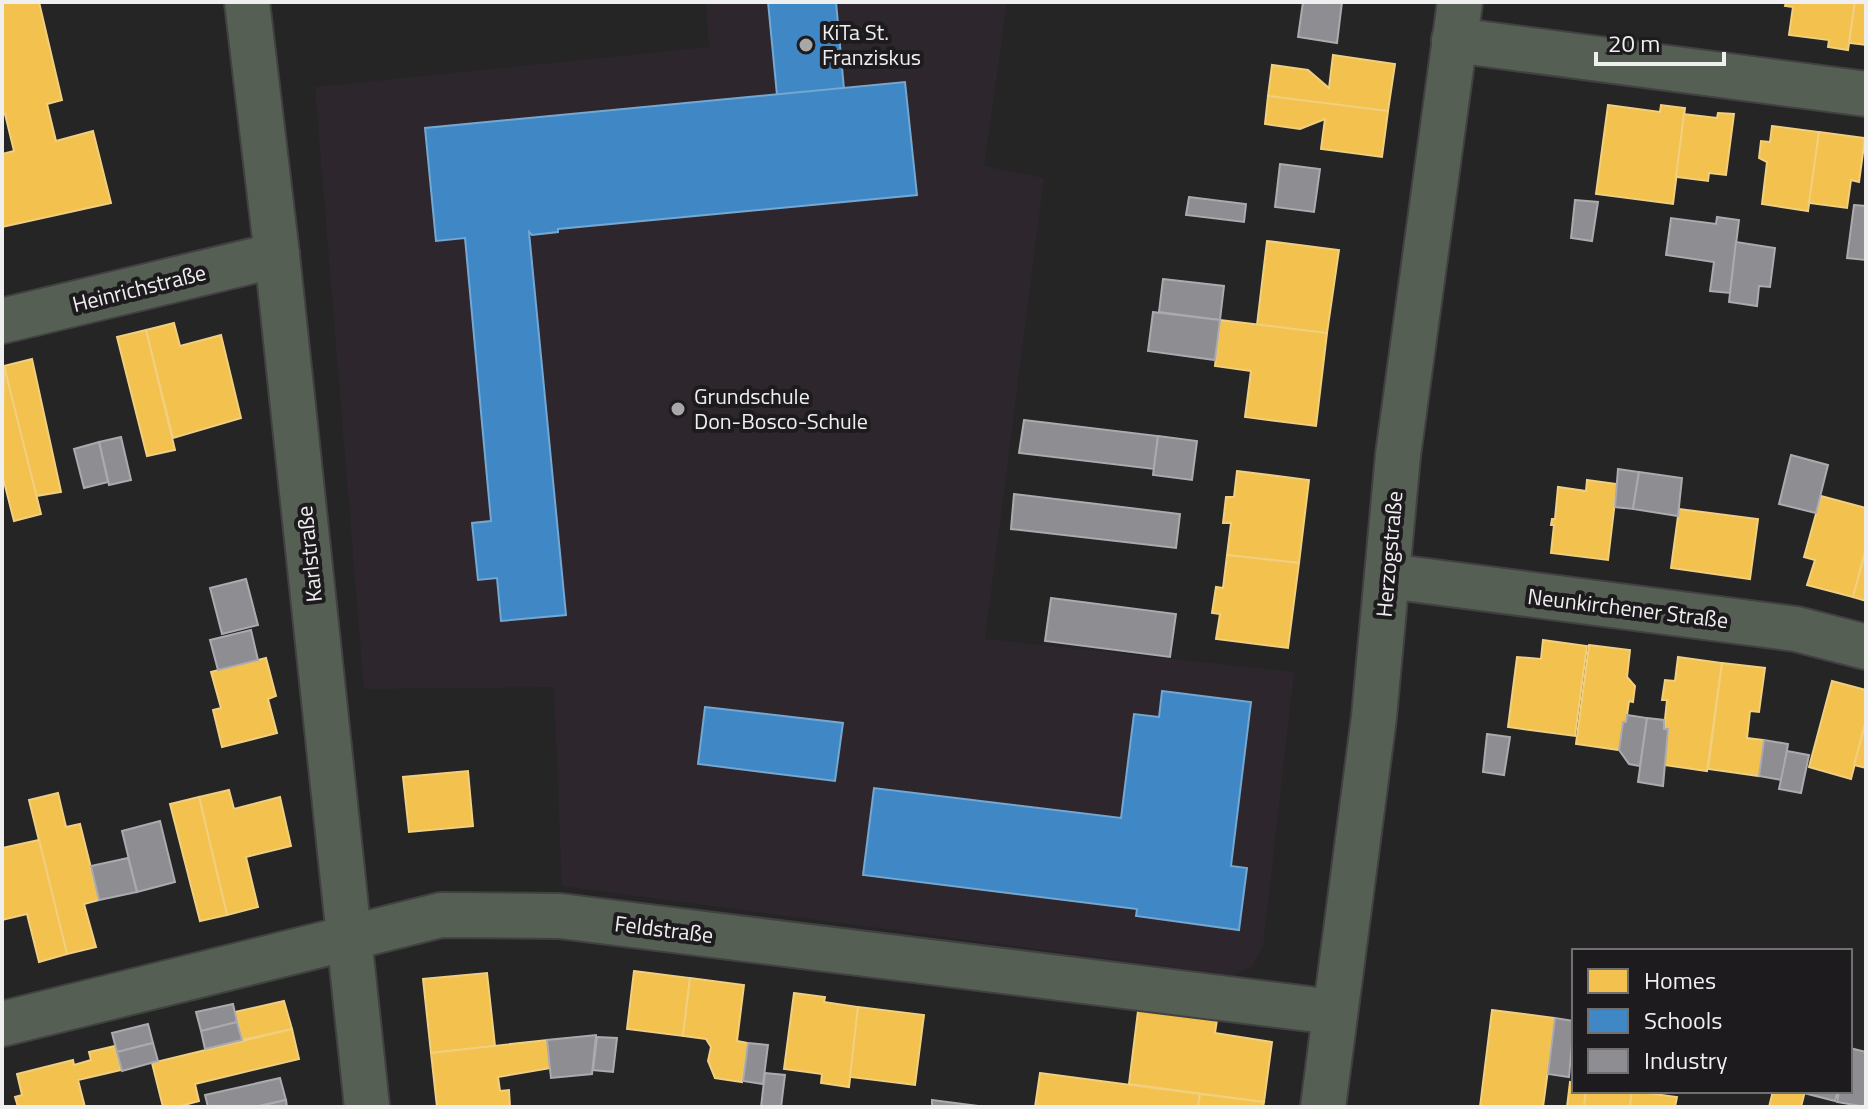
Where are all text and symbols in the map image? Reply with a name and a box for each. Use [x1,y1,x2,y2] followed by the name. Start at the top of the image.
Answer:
[822,15,921,74] place label: KiTa St. Franziskus
[1596,16,1724,66] scale bar
[1608,25,1660,61] text: 20 m
[797,36,815,54] marker: KiTa St. Franziskus
[69,255,209,321] street label: Heinrichstraße
[694,379,868,438] place label: Grundschule Don-Bosco-Schule
[669,400,687,418] marker: Grundschule Don-Bosco-Schule
[1367,489,1411,619] street label: Herzogstraße
[287,504,331,604] street label: Karlstraße
[1526,579,1730,637] street label: Neunkirchener Straße
[613,906,715,952] street label: Feldstraße
[1572,949,1852,1093] legend
[1644,962,1716,998] text: Homes
[1644,1002,1722,1038] text: Schools
[1644,1042,1728,1078] text: Industry

